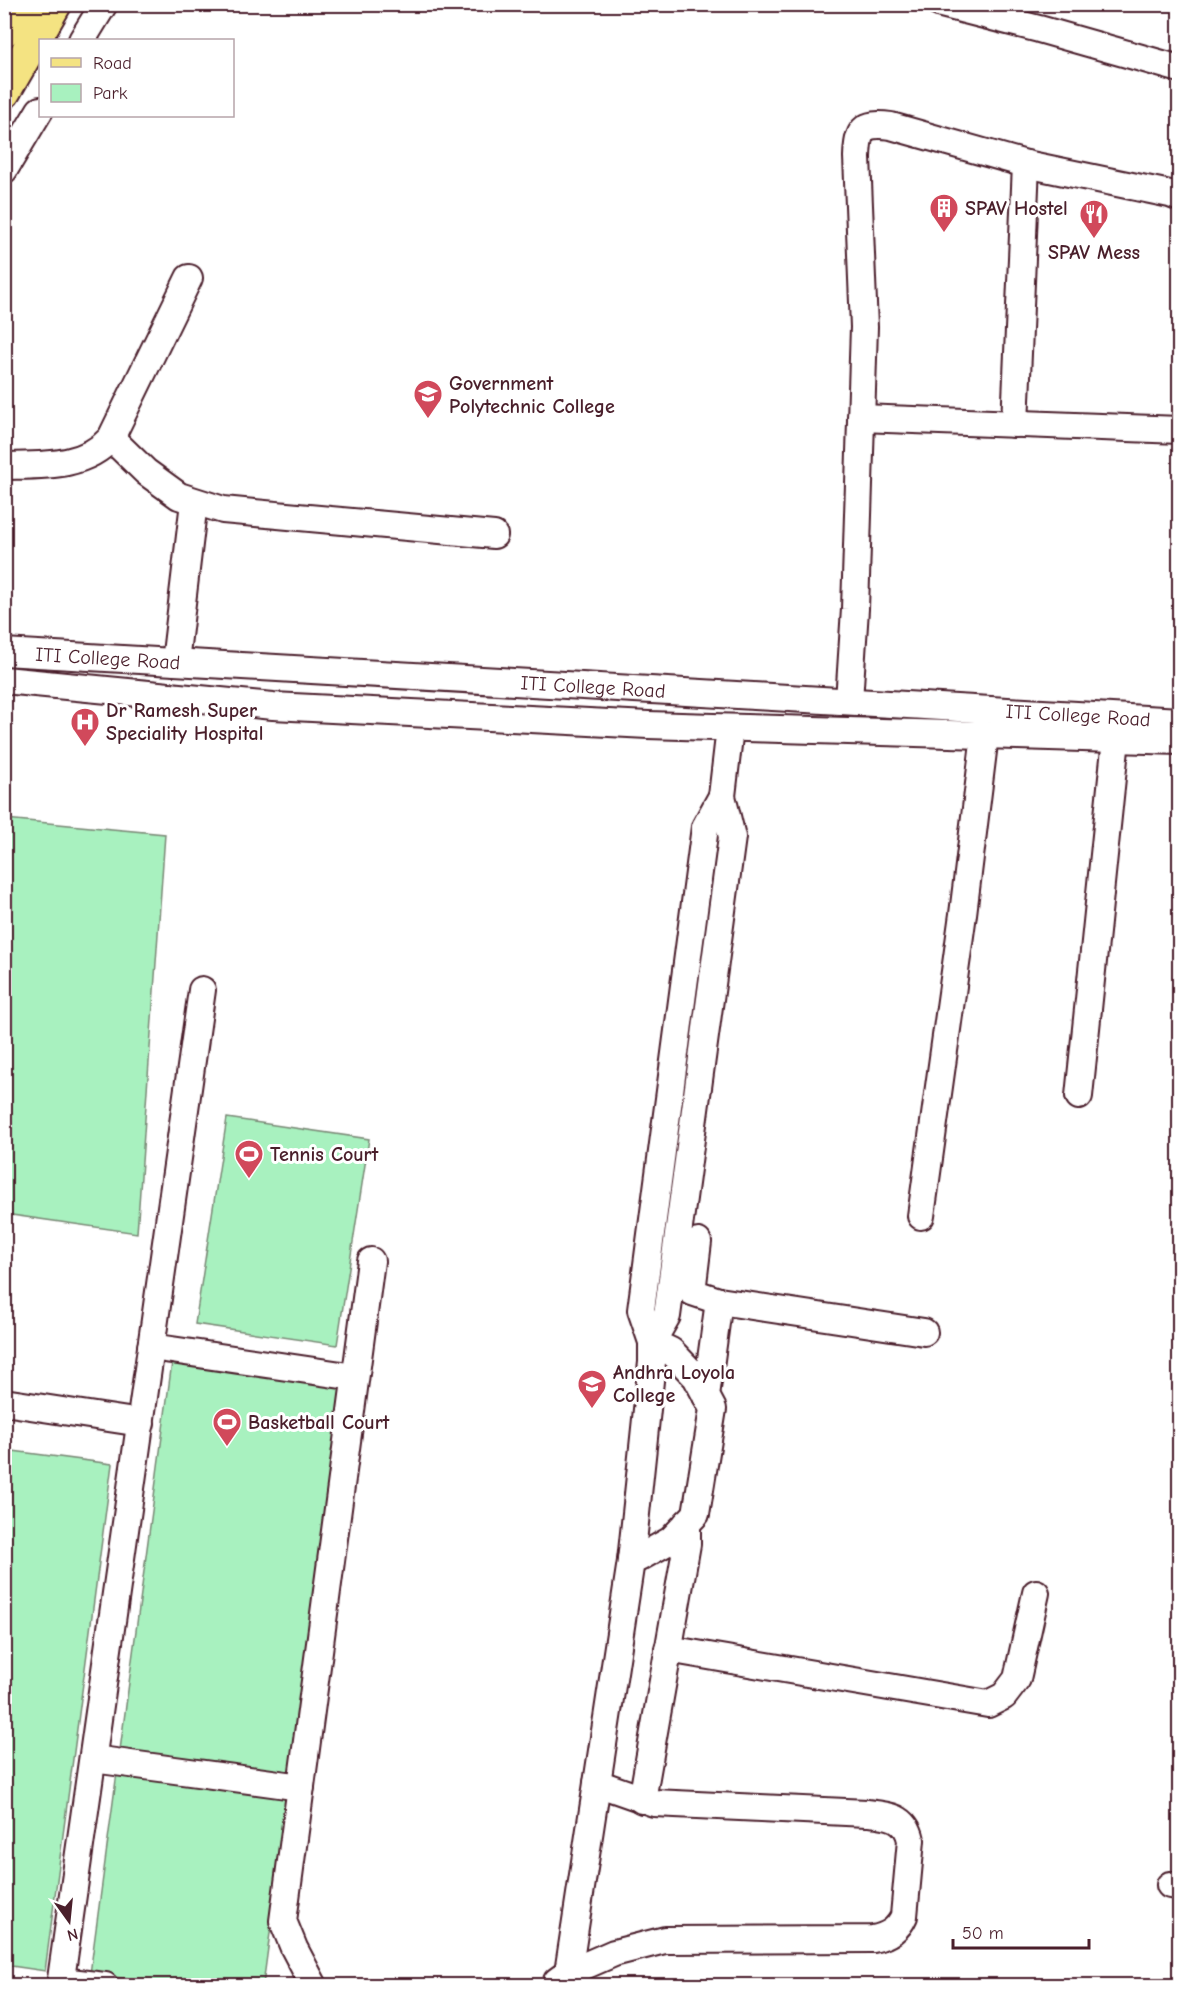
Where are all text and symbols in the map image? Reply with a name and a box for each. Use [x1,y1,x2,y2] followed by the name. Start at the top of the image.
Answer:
[39,39,234,117] legend
[93,53,132,74] text: Road
[93,83,128,104] text: Park
[928,192,960,234] building icon: SPAV Hostel
[965,197,1068,220] place label: SPAV Hostel
[1078,198,1110,240] restaurant icon: SPAV Mess
[1048,241,1140,264] place label: SPAV Mess
[449,372,615,418] place label: Government Polytechnic College
[412,378,444,420] school or university icon: Government Polytechnic College
[35,643,181,674] street label: ITI College Road
[520,671,666,703] street label: ITI College Road
[106,699,263,745] place label: Dr Ramesh Super Speciality Hospital
[1005,700,1151,731] street label: ITI College Road
[69,706,101,748] hospital icon: Dr Ramesh Super Speciality Hospital
[233,1138,265,1180] sports icon: Tennis Court
[270,1143,379,1166] place label: Tennis Court
[613,1361,735,1407] place label: Andhra Loyola College
[576,1368,608,1410] school or university icon: Andhra Loyola College
[211,1406,243,1448] sports icon: Basketball Court
[248,1411,390,1434] place label: Basketball Court
[39,1891,99,1951] north arrow
[953,1912,1090,1950] scale bar
[962,1923,1004,1944] text: 50 m
[65,1924,80,1945] text: N

